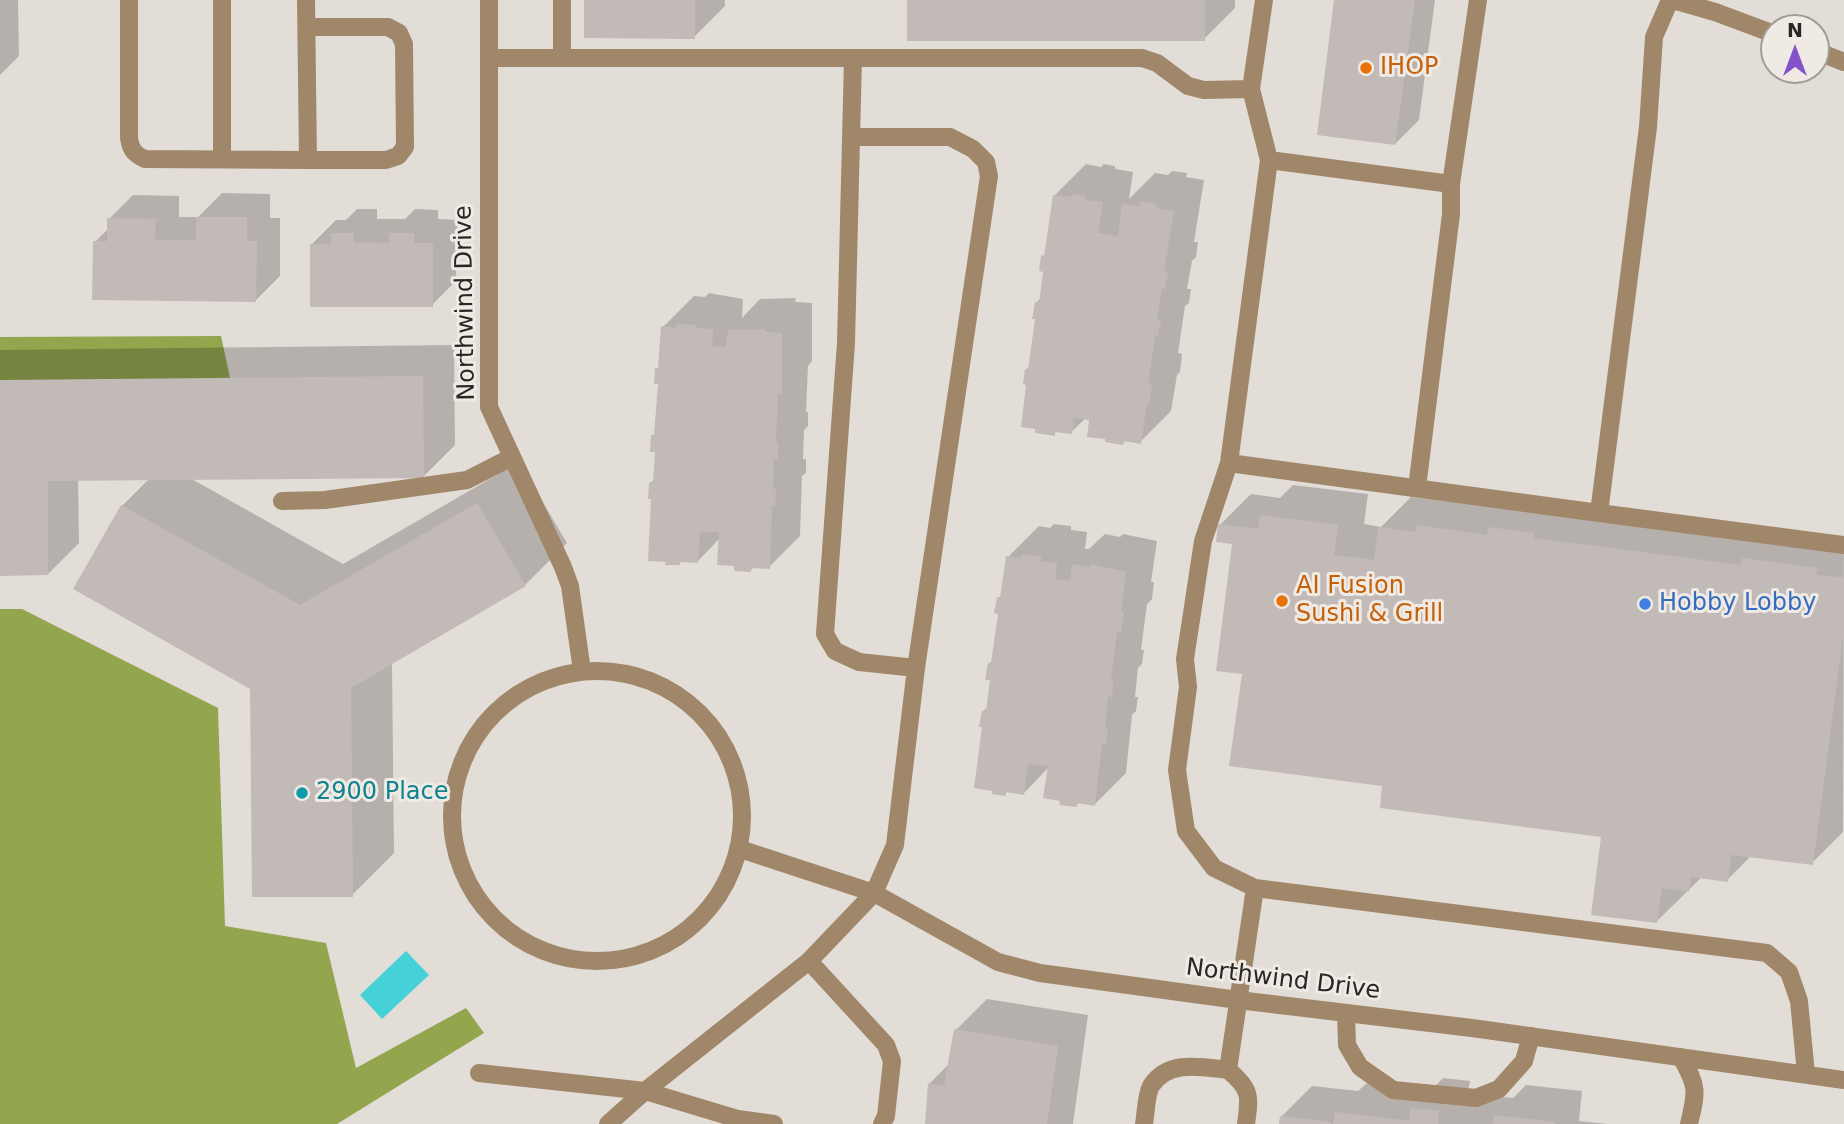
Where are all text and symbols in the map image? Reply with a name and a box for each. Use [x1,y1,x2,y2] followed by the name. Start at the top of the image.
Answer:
[1760,14,1830,84] north arrow
[1787,19,1803,41] text: N
[1380,54,1438,82] place label: IHOP
[1358,60,1374,76] marker: IHOP
[450,205,482,401] street label: Northwind Drive
[1296,573,1443,629] place label: AI Fusion Sushi & Grill
[1659,590,1816,618] place label: Hobby Lobby
[1274,593,1290,609] marker: AI Fusion Sushi & Grill
[1637,596,1653,612] marker: Hobby Lobby
[316,779,449,807] place label: 2900 Place
[294,785,310,801] marker: 2900 Place
[1184,954,1382,1006] street label: Northwind Drive

